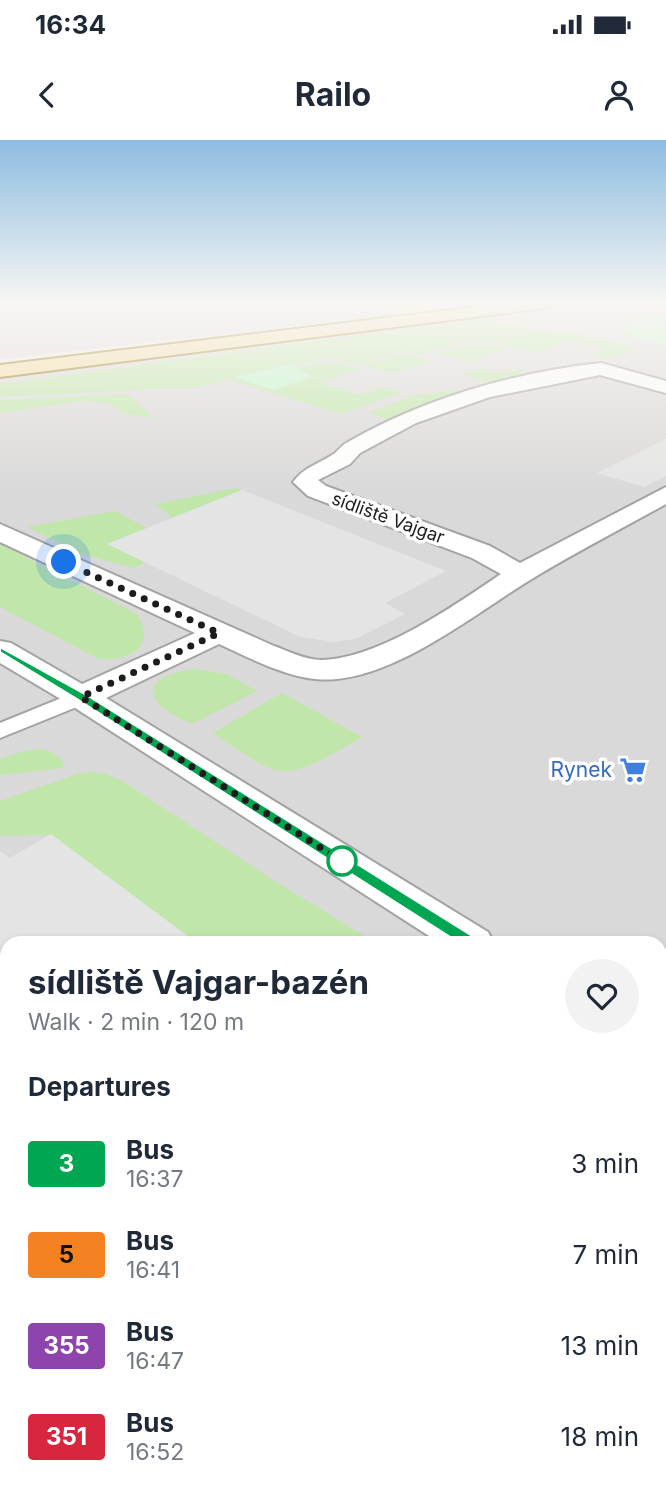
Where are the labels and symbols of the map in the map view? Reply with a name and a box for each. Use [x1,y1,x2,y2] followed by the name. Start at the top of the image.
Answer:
[329,487,448,548] street label: sídliště Vajgar
[46,544,81,579] your location
[618,755,648,785] supermarket icon: Rynek
[551,757,612,782] place label: Rynek
[327,846,357,876] unlabelled marker

